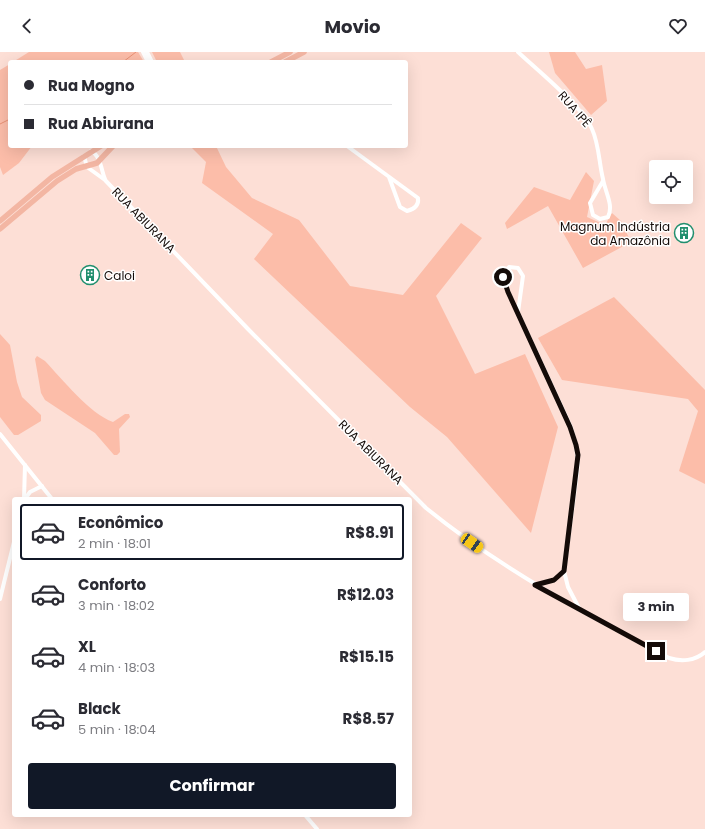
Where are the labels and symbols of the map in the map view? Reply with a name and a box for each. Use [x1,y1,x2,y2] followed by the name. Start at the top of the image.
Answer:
[555,87,595,131] street label: RUA IPÊ
[108,183,180,257] street label: RUA ABIURANA
[560,218,670,249] place label: Magnum Indústria da Amazônia
[673,222,695,244] building icon: Magnum Indústria da Amazônia
[79,264,101,286] building icon: Caloi
[104,267,135,284] place label: Caloi
[494,268,512,286] route start
[335,416,407,488] street label: RUA ABIURANA
[459,531,485,555] car
[623,593,689,621] callout: 3 min
[647,642,665,660] route end

